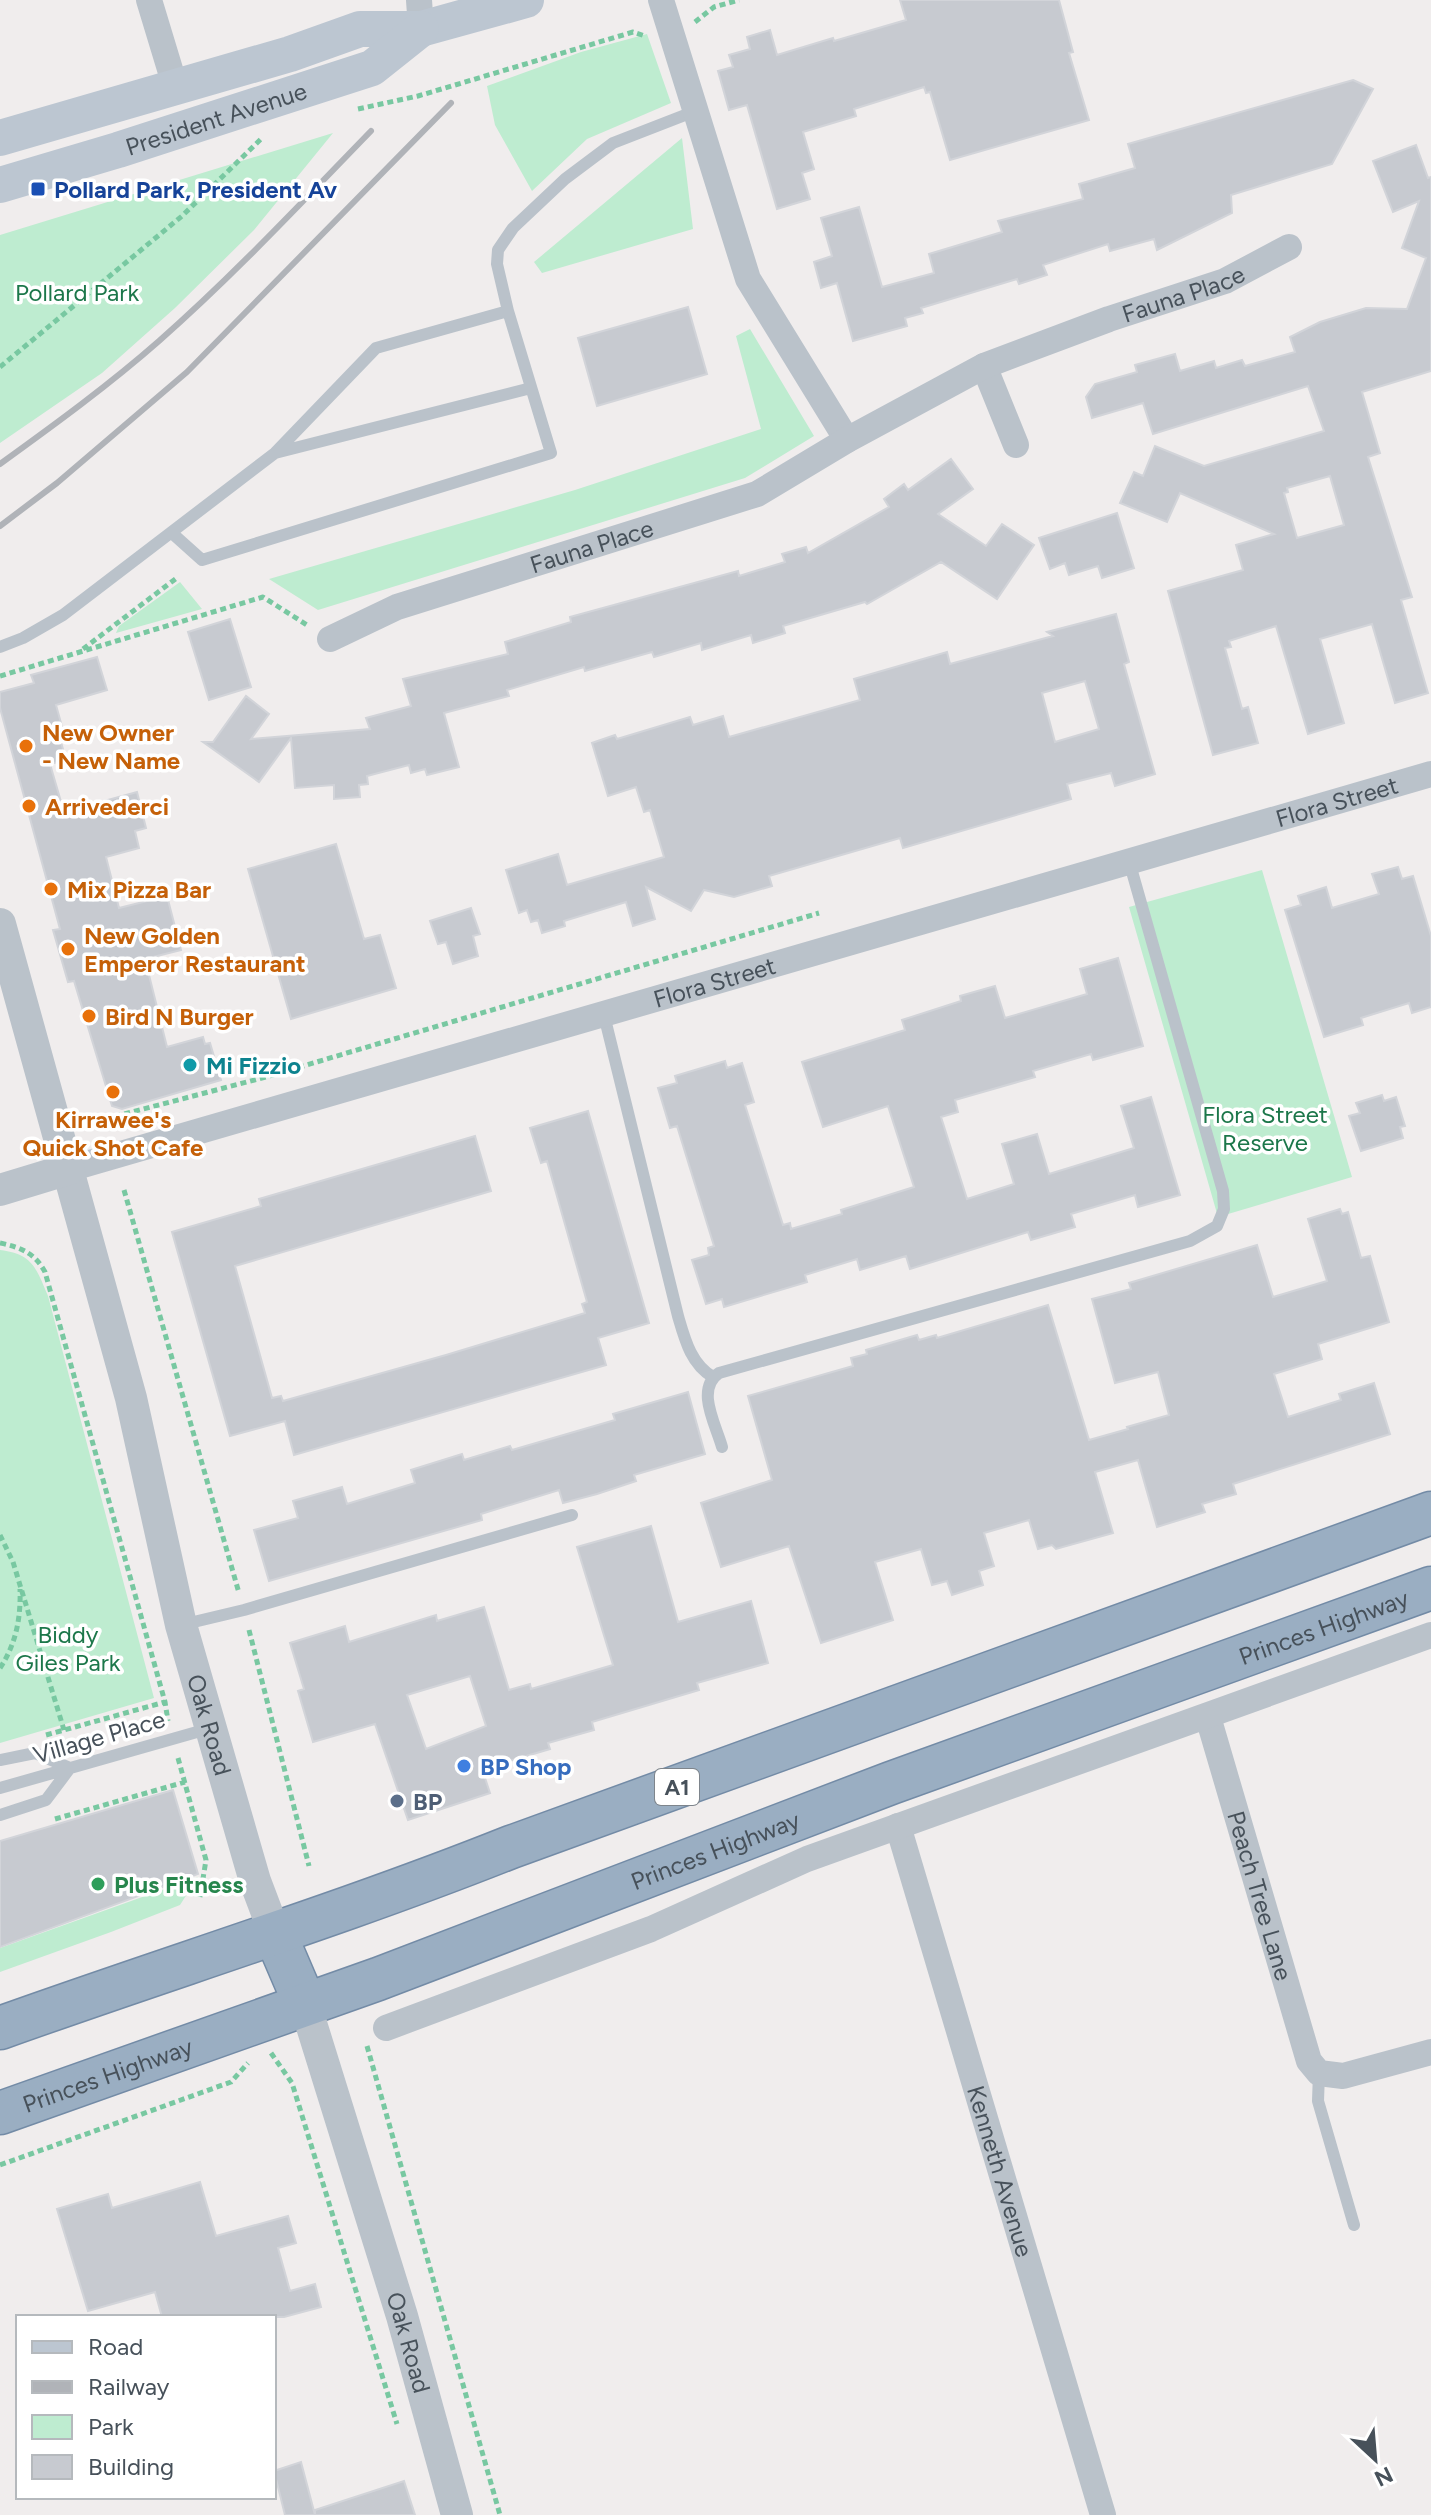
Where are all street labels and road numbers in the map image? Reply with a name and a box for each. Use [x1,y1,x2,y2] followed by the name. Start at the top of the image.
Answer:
[122,76,310,161] street label: President Avenue
[1118,259,1249,328] street label: Fauna Place
[526,513,657,579] street label: Fauna Place
[1272,770,1401,833] street label: Flora Street
[650,950,779,1013] street label: Flora Street
[1235,1583,1413,1671] street label: Princes Highway
[181,1671,238,1779] street label: Oak Road
[30,1704,168,1770] street label: Village Place
[655,1769,699,1805] road number: A1
[627,1805,804,1896] street label: Princes Highway
[1222,1807,1299,1984] street label: Peach Tree Lane
[19,2031,197,2118] street label: Princes Highway
[962,2082,1040,2260] street label: Kenneth Avenue
[381,2288,437,2396] street label: Oak Road

